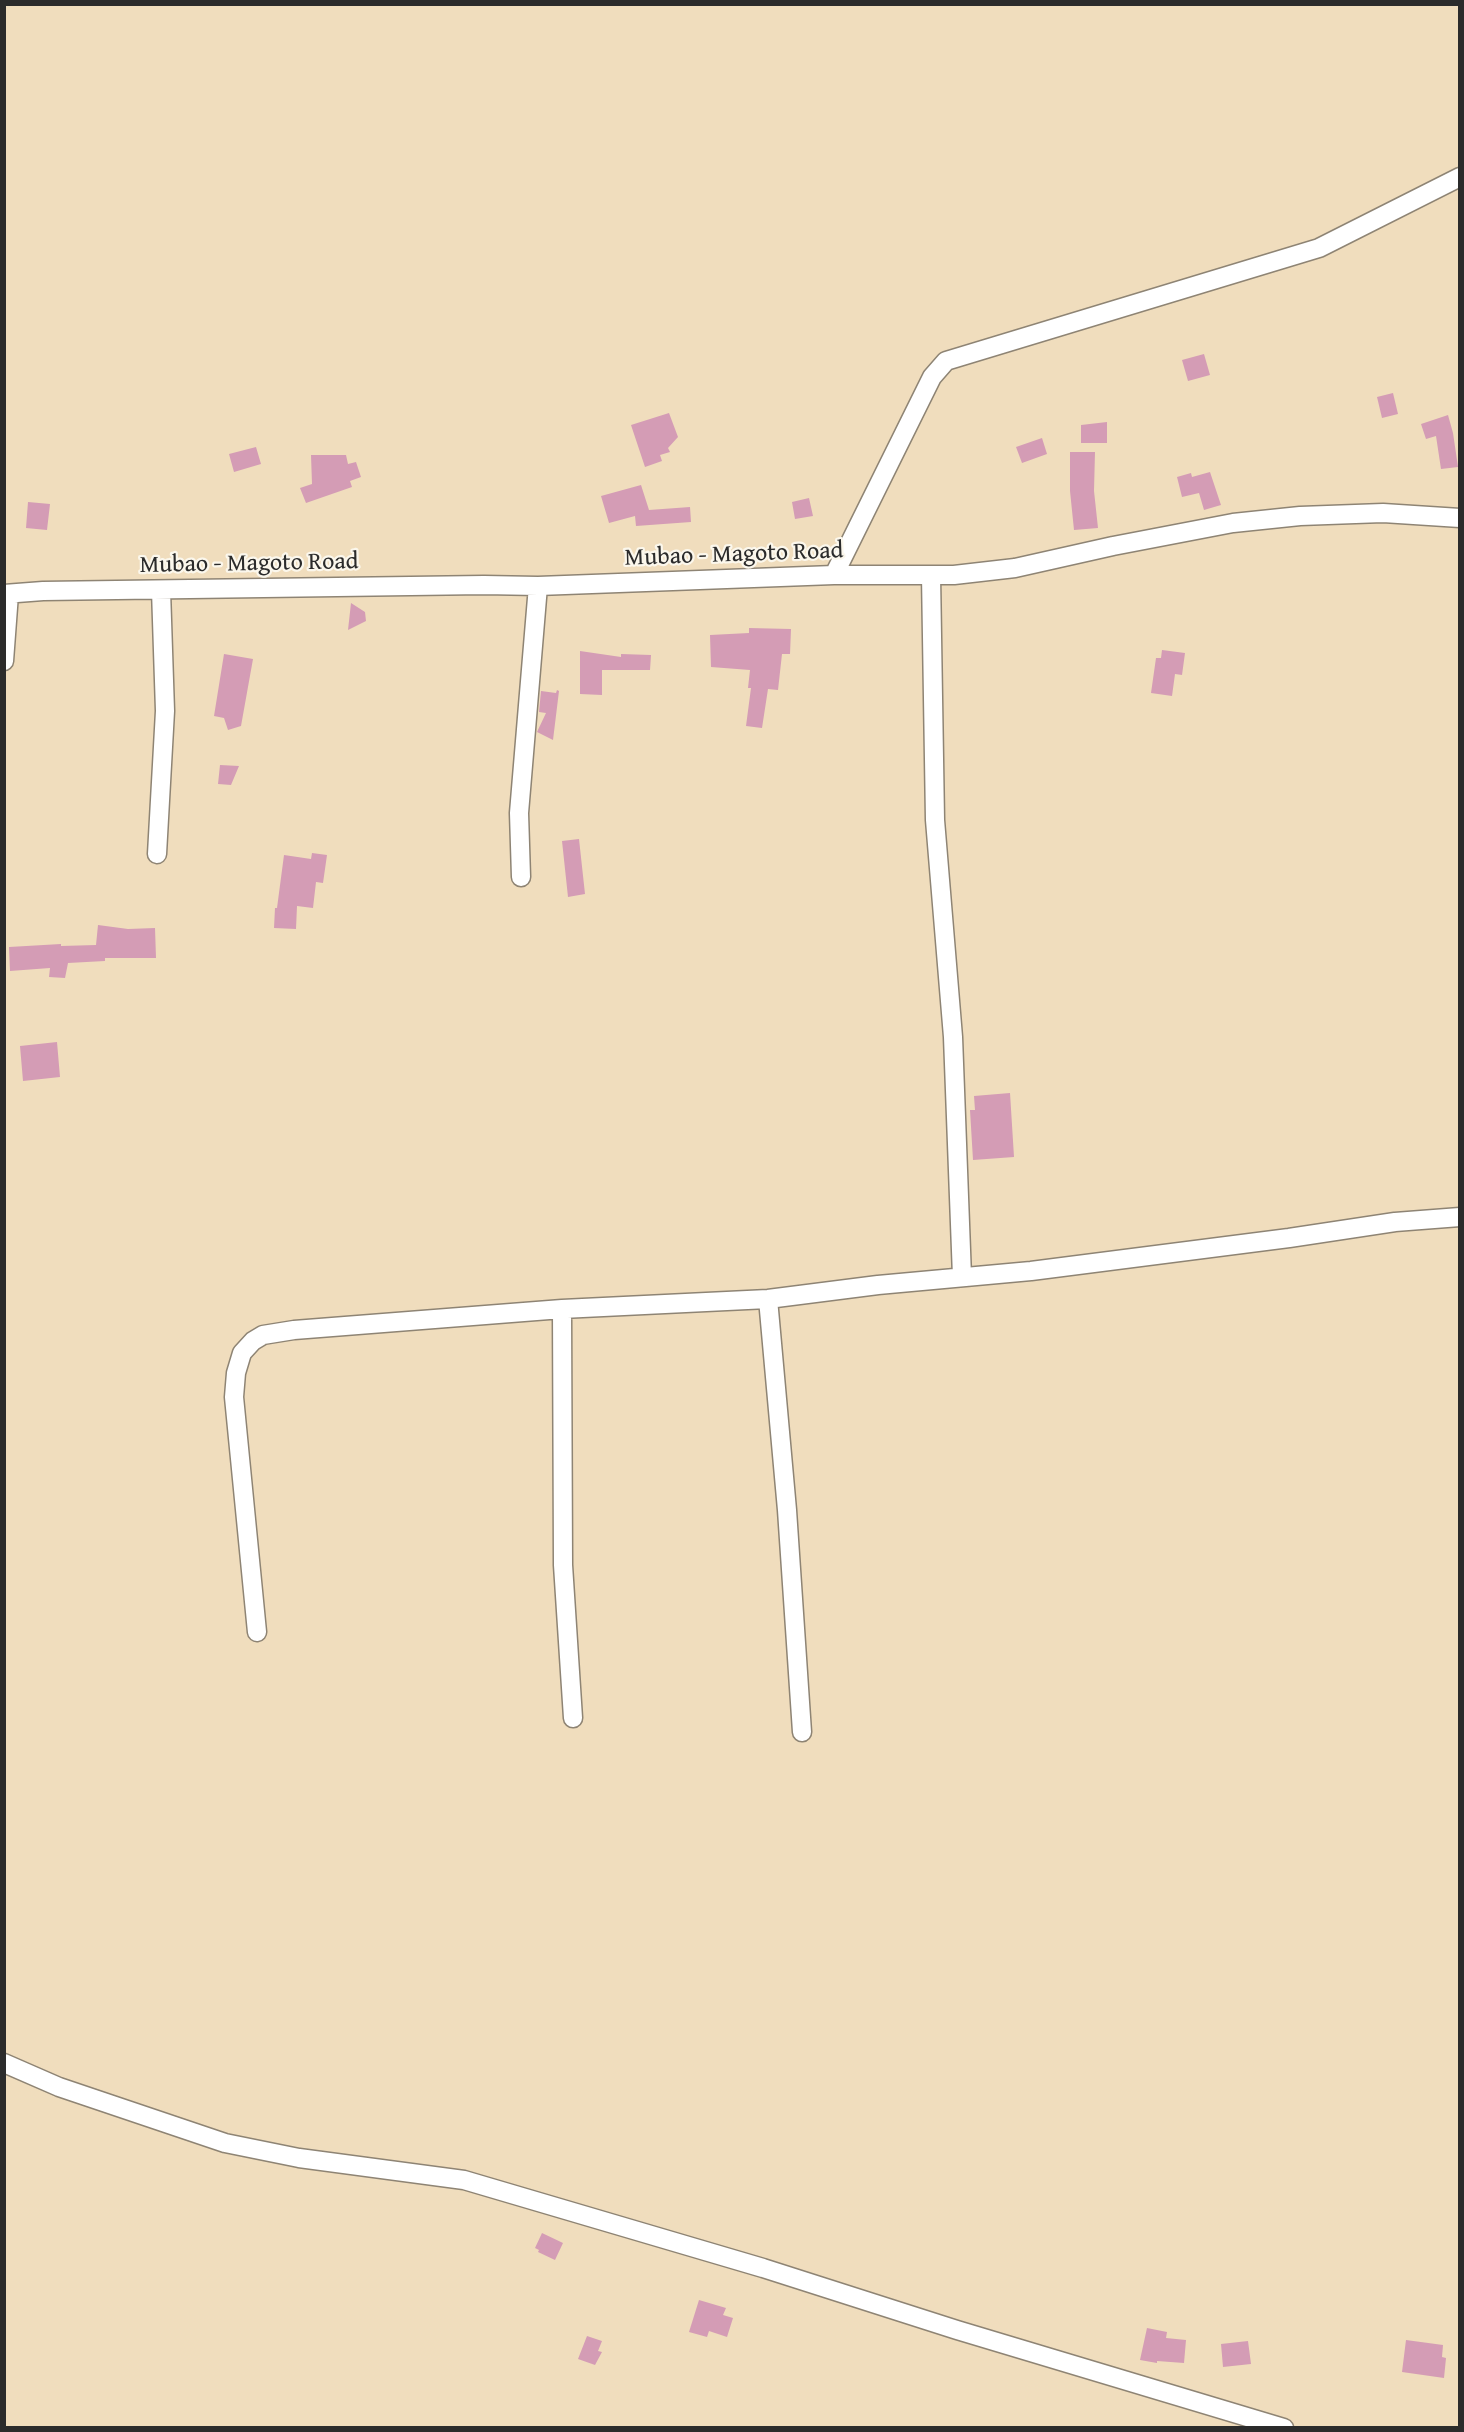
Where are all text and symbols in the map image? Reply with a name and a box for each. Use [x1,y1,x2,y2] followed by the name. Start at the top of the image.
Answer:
[624,537,844,573] street label: Mubao - Magoto Road
[139,548,359,580] street label: Mubao - Magoto Road

